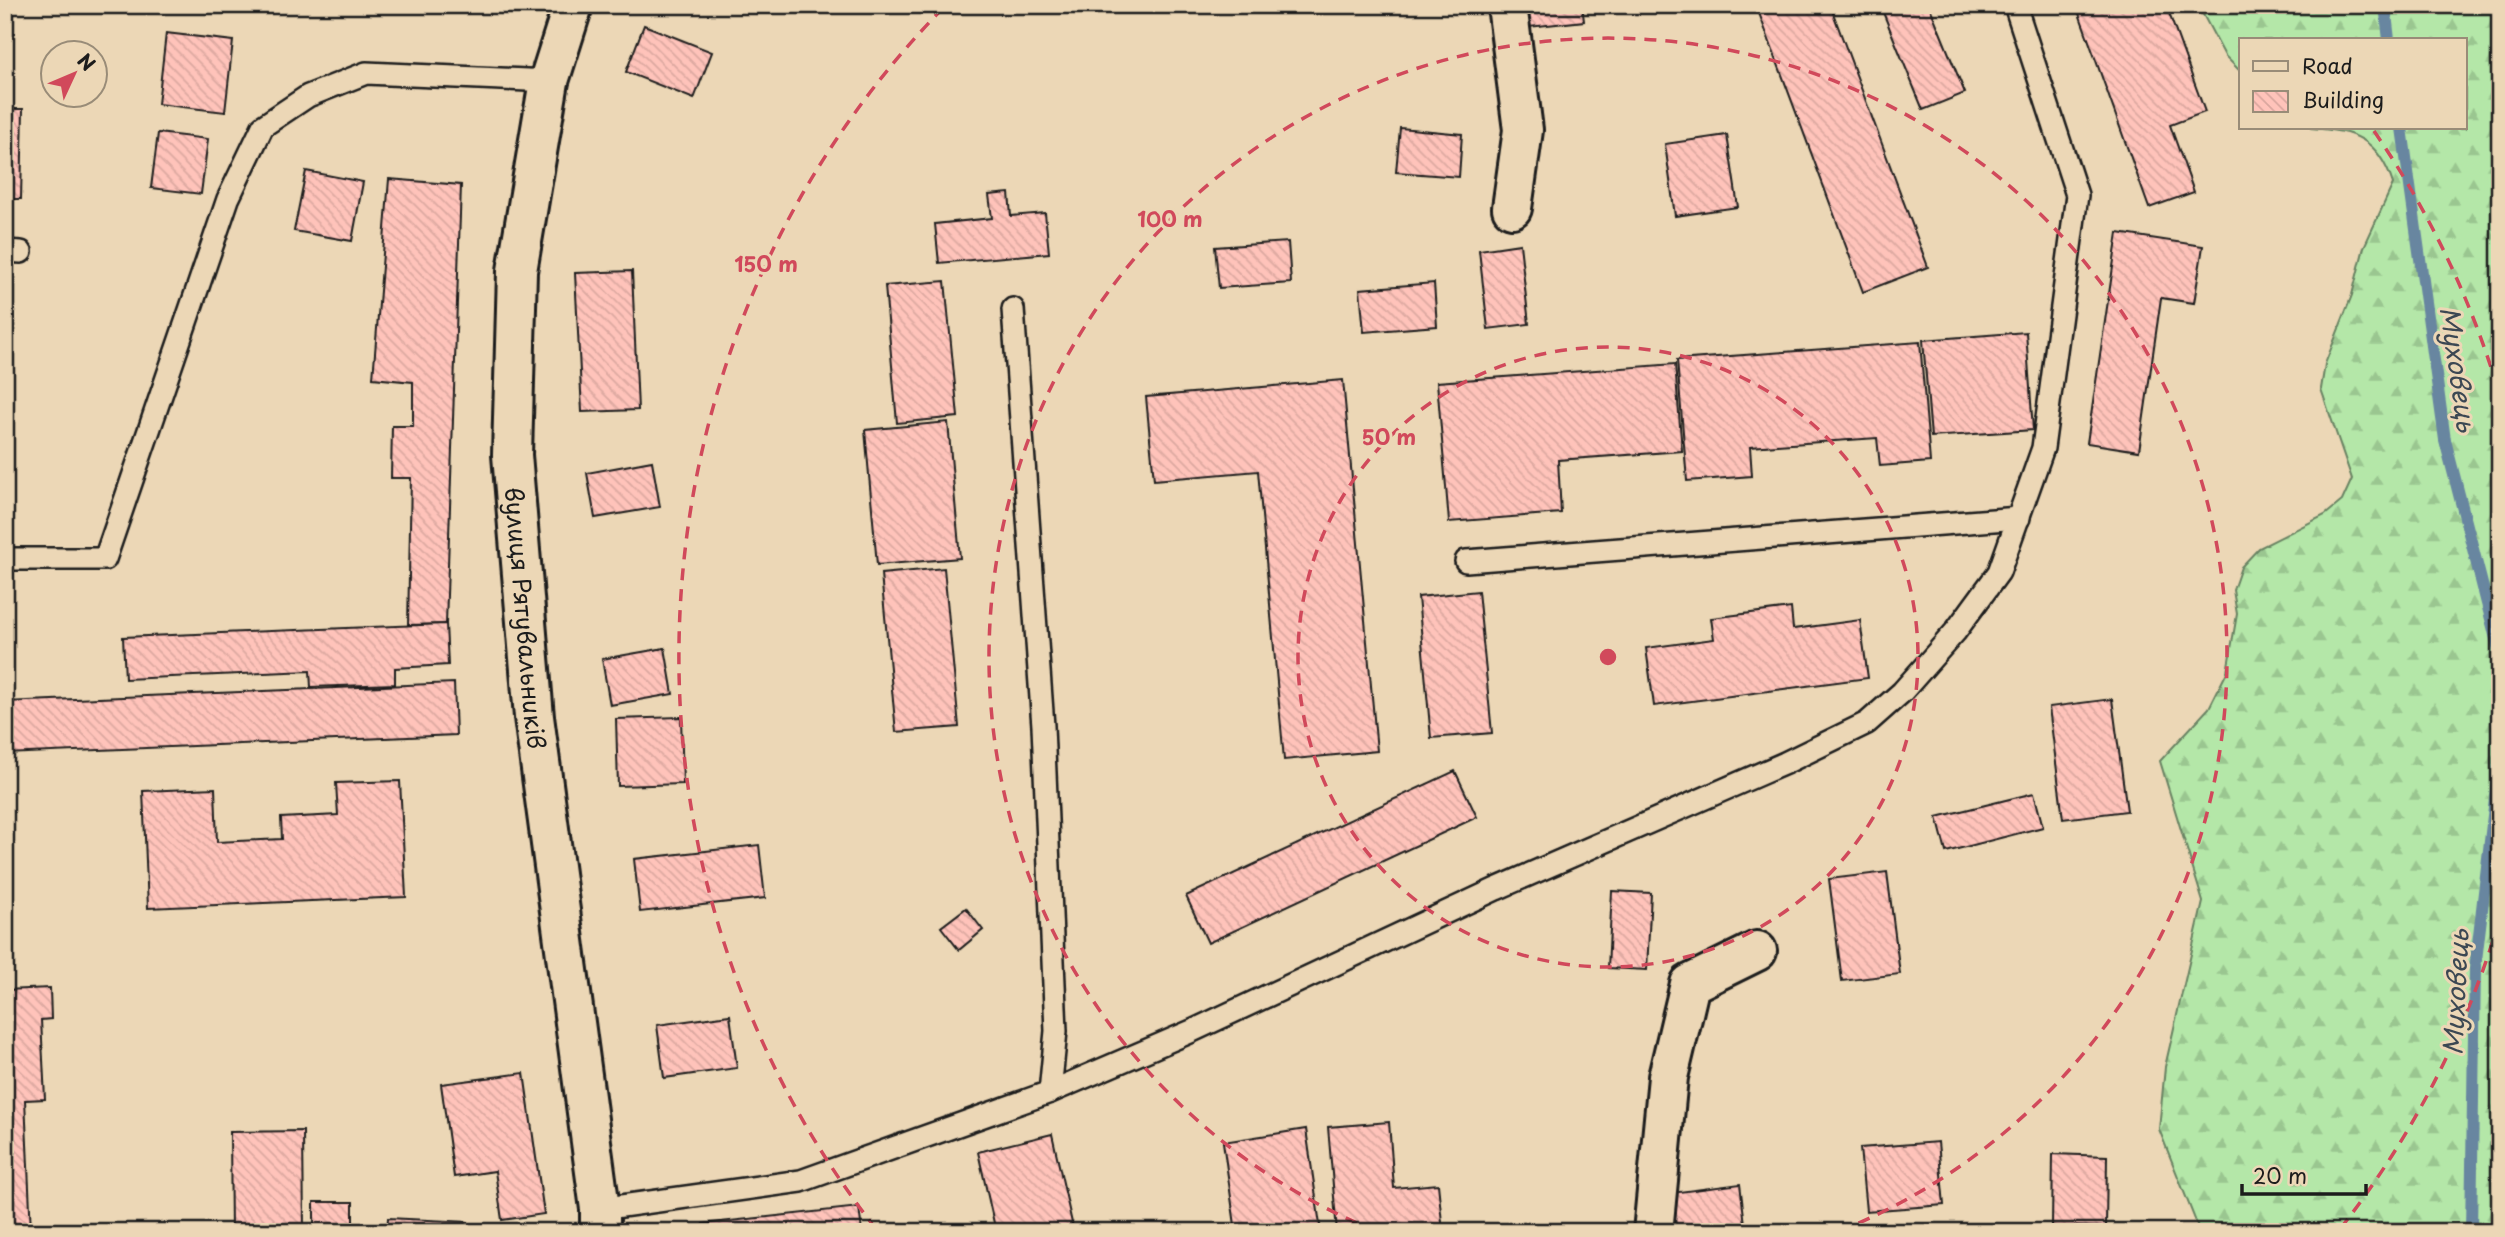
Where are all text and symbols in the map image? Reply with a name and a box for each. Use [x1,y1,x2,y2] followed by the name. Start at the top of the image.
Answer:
[38,38,108,108] north arrow
[2239,38,2466,130] legend
[72,46,102,77] text: N
[2302,49,2353,81] text: Road
[2302,83,2384,115] text: Building
[1137,202,1203,234] text: 100 m
[734,247,798,279] text: 150 m
[2431,304,2487,436] water label: Муховець
[1362,420,1416,452] text: 50 m
[497,486,556,751] street label: вулиця Рятувальників
[1596,645,1620,669] centre of rings
[2432,926,2478,1056] water label: Муховець
[2242,1153,2367,1197] scale bar
[2253,1159,2307,1191] text: 20 m

